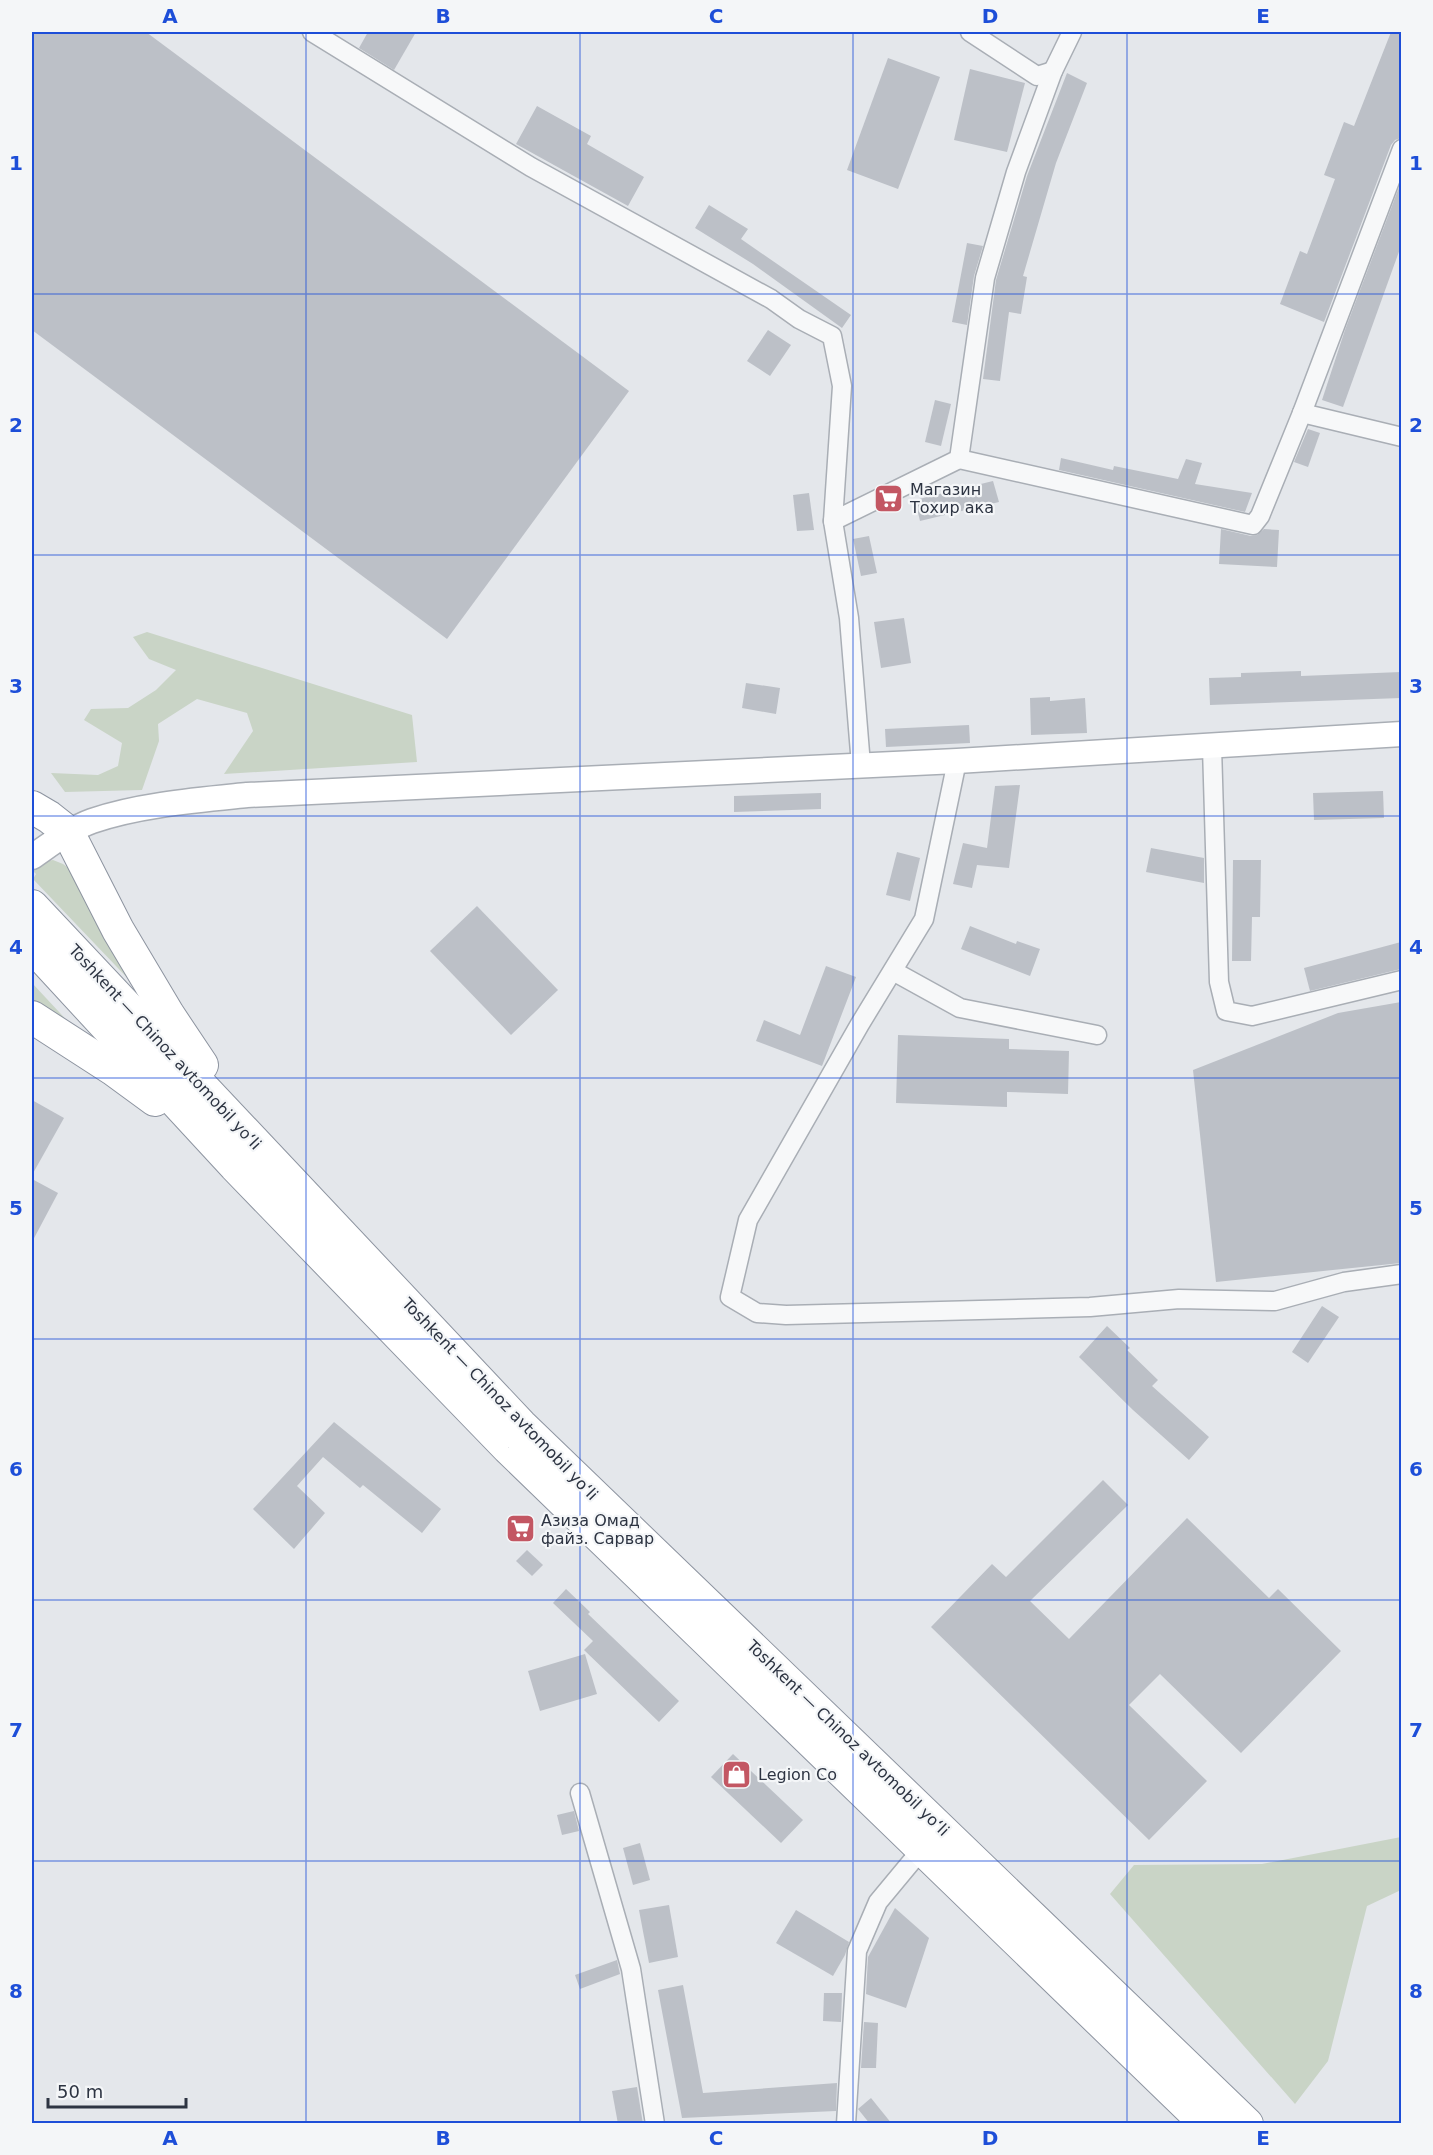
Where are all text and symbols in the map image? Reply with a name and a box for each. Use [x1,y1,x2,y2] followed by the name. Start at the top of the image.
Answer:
[162,4,178,28] text: A
[435,4,451,28] text: B
[709,4,723,28] text: C
[982,4,998,28] text: D
[1256,4,1270,28] text: E
[9,151,23,175] text: 1
[1409,151,1423,175] text: 1
[9,413,23,437] text: 2
[1409,413,1423,437] text: 2
[909,480,994,517] place label: Магазин Тохир ака
[873,482,905,514] supermarket icon: Магазин Тохир ака
[9,674,23,698] text: 3
[1409,674,1423,698] text: 3
[9,935,23,959] text: 4
[1409,935,1423,959] text: 4
[64,940,265,1154] street label: Toshkent — Chinoz avtomobil yoʻli
[9,1196,23,1220] text: 5
[1409,1196,1423,1220] text: 5
[397,1293,602,1504] street label: Toshkent — Chinoz avtomobil yoʻli
[9,1457,23,1481] text: 6
[1409,1457,1423,1481] text: 6
[541,1511,654,1548] place label: Азиза Омад файз. Сарвар
[504,1513,536,1545] supermarket icon: Азиза Омад файз. Сарвар
[742,1635,953,1840] street label: Toshkent — Chinoz avtomobil yoʻli
[9,1718,23,1742] text: 7
[1409,1718,1423,1742] text: 7
[721,1758,753,1790] shop icon: Legion Co
[758,1765,837,1784] place label: Legion Co
[9,1979,23,2003] text: 8
[1409,1979,1423,2003] text: 8
[48,2071,186,2109] scale bar
[57,2081,103,2102] text: 50 m
[162,2126,178,2150] text: A
[435,2126,451,2150] text: B
[709,2126,723,2150] text: C
[982,2126,998,2150] text: D
[1256,2126,1270,2150] text: E

